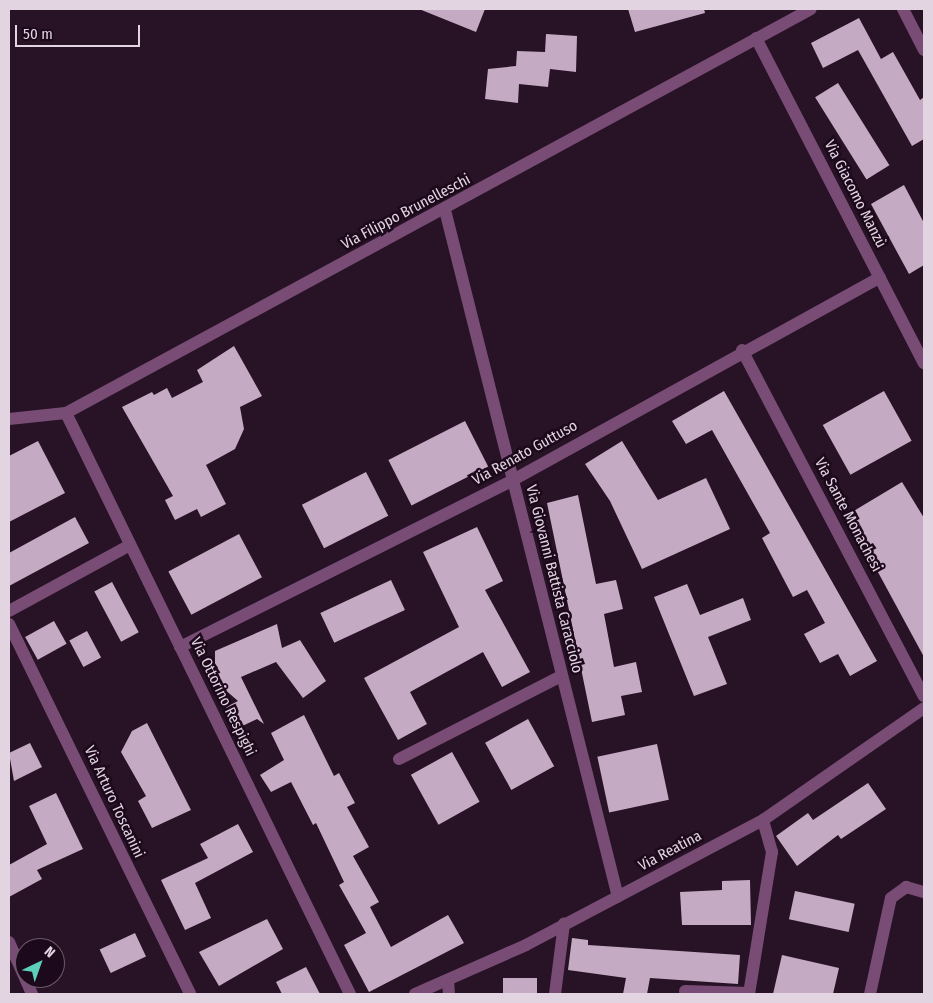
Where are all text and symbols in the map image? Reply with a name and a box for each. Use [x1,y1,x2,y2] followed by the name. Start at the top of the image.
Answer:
[18,15,142,47] scale bar
[23,25,53,43] text: 50 m
[820,137,890,251] street label: Via Giacomo Manzù
[338,170,474,254] street label: Via Filippo Brunelleschi
[469,417,581,489] street label: Via Renato Guttuso
[810,455,886,575] street label: Via Sante Monachesi
[522,483,586,675] street label: Via Giovanni Battista Caracciolo
[186,635,260,759] street label: Via Ottorino Respighi
[80,743,148,861] street label: Via Arturo Toscanini
[635,827,705,875] street label: Via Reatina
[15,938,65,988] north arrow
[41,943,59,961] text: N

